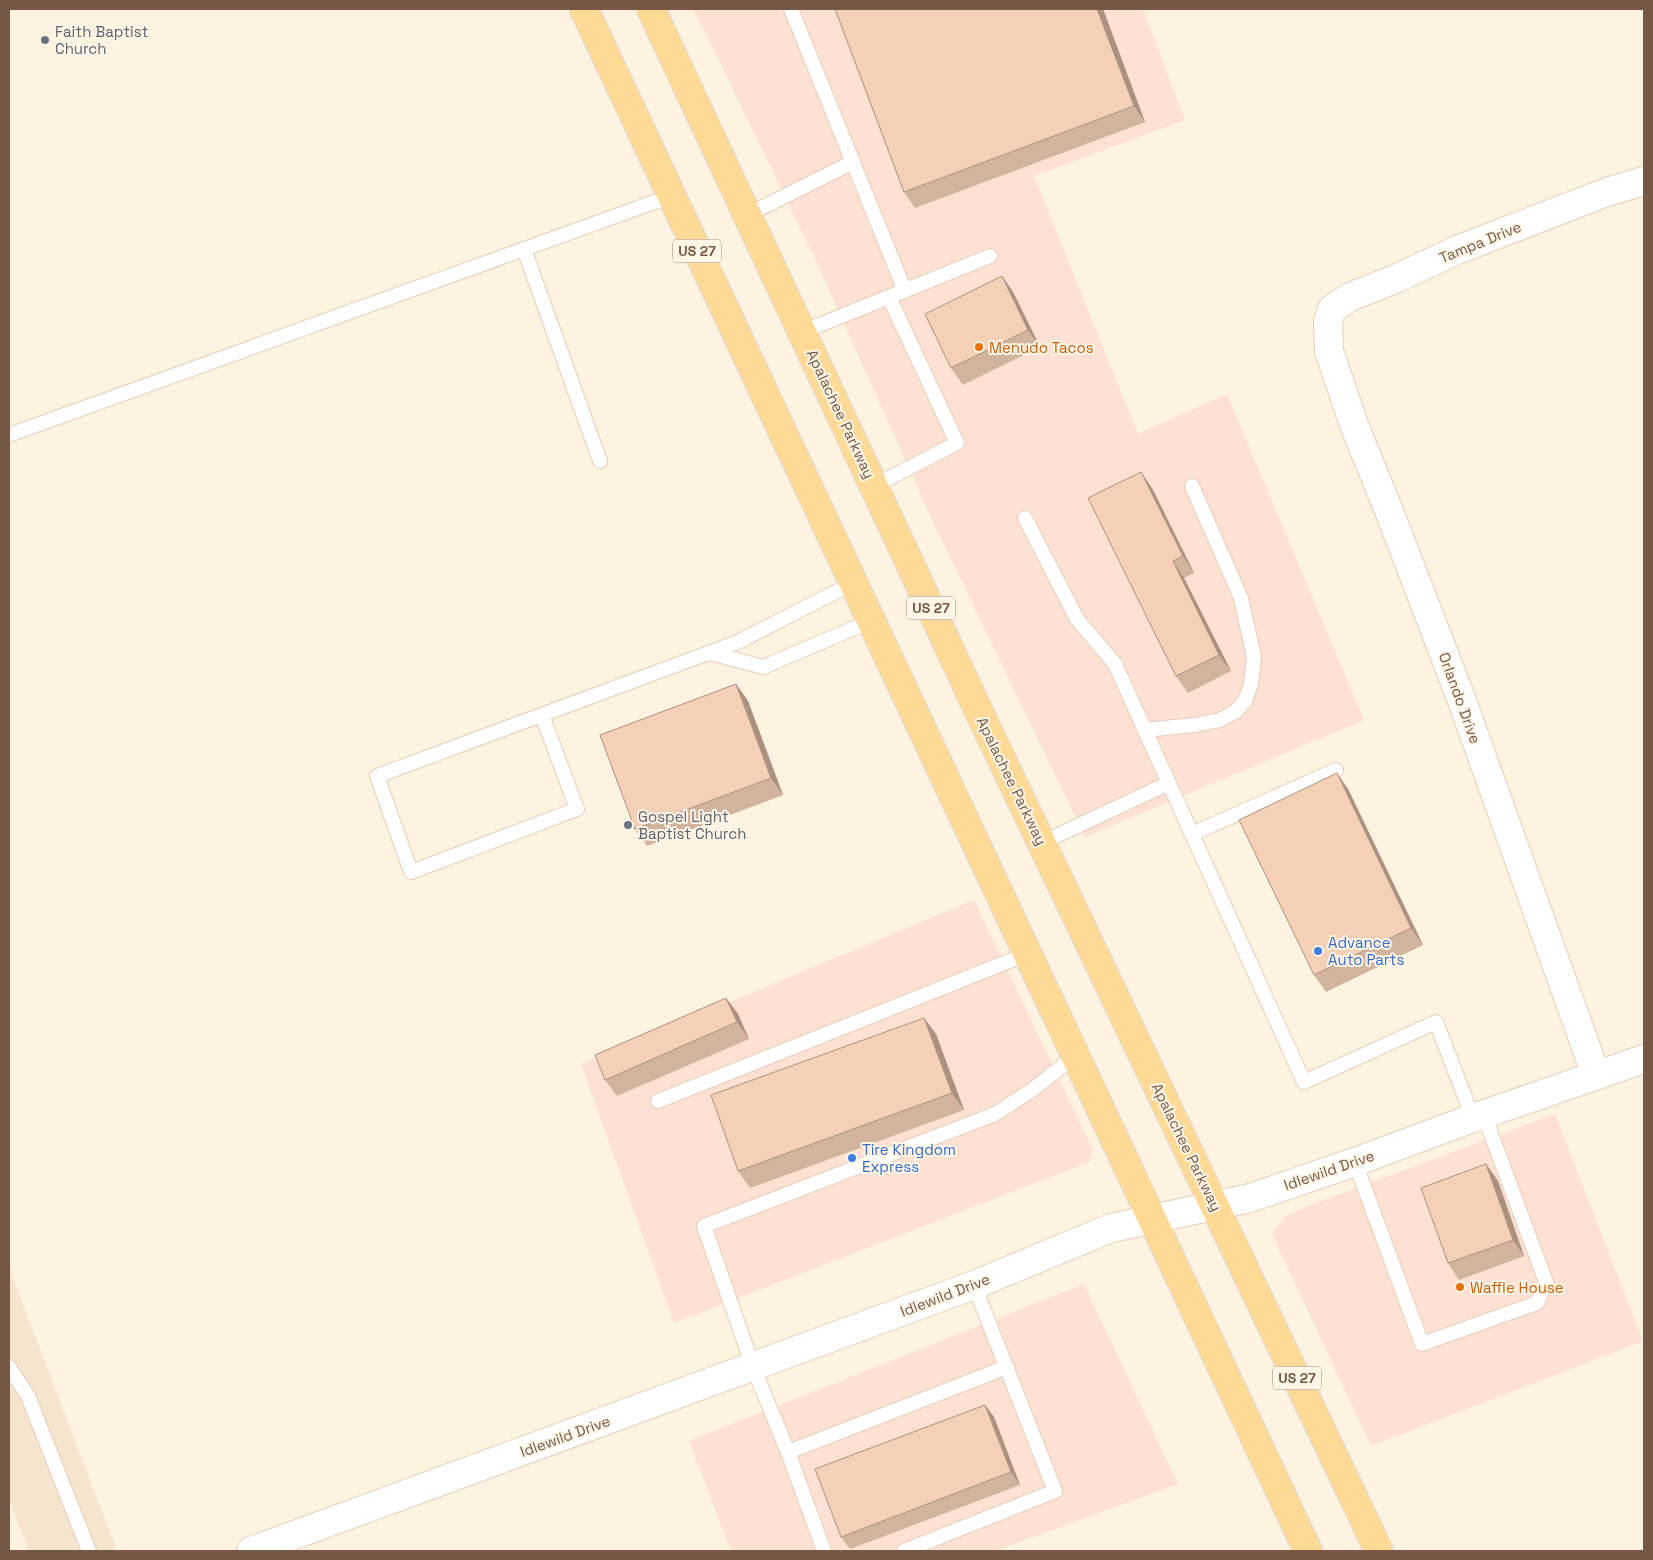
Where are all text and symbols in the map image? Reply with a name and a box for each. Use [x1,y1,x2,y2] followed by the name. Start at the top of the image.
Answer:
[55,22,148,58] place label: Faith Baptist Church
[39,34,51,46] marker: Faith Baptist Church
[1436,217,1524,267] street label: Tampa Drive
[673,240,721,262] road number: US 27
[989,338,1094,357] place label: Menudo Tacos
[973,341,985,353] marker: Menudo Tacos
[803,346,879,482] street label: Apalachee Parkway
[907,596,955,620] road number: US 27
[1435,650,1485,746] street label: Orlando Drive
[973,714,1051,848] street label: Apalachee Parkway
[638,807,746,843] place label: Gospel Light Baptist Church
[622,819,634,831] marker: Gospel Light Baptist Church
[1328,933,1404,969] place label: Advance Auto Parts
[1312,945,1324,957] marker: Advance Auto Parts
[1148,1080,1226,1214] street label: Apalachee Parkway
[862,1140,956,1176] place label: Tire Kingdom Express
[1281,1146,1377,1194] street label: Idlewild Drive
[846,1152,858,1164] marker: Tire Kingdom Express
[897,1269,993,1321] street label: Idlewild Drive
[1470,1278,1564,1297] place label: Waffle House
[1454,1281,1466,1293] marker: Waffle House
[1273,1366,1321,1390] road number: US 27
[517,1411,613,1461] street label: Idlewild Drive

